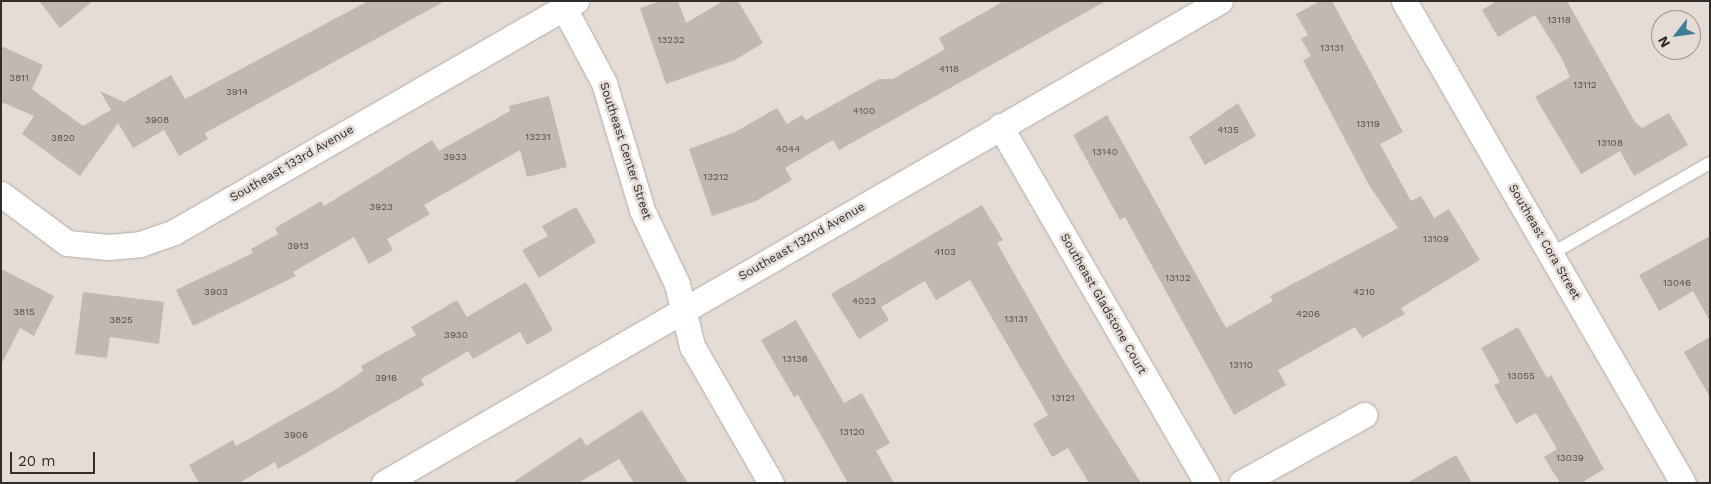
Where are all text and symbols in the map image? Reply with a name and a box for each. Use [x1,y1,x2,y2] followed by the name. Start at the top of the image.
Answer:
[1651,10,1701,60] north arrow
[1547,14,1571,26] house number: 13118
[657,34,685,46] house number: 13232
[1654,34,1673,50] text: N
[1320,42,1344,54] house number: 13131
[939,63,959,75] house number: 4118
[9,72,29,84] house number: 3811
[1573,79,1597,91] house number: 13112
[596,81,654,221] street label: Southeast Center Street
[226,86,248,98] house number: 3914
[853,105,875,117] house number: 4100
[145,114,169,126] house number: 3908
[1356,118,1380,130] house number: 13119
[227,122,357,206] street label: Southeast 133rd Avenue
[1217,124,1239,136] house number: 4135
[525,131,551,143] house number: 13231
[51,132,75,144] house number: 3820
[1597,137,1623,149] house number: 13108
[776,143,800,155] house number: 4044
[1092,146,1118,158] house number: 13140
[443,151,467,163] house number: 3933
[703,171,729,183] house number: 13212
[1505,182,1583,302] street label: Southeast Cora Street
[736,200,868,284] street label: Southeast 132nd Avenue
[369,201,393,213] house number: 3923
[1057,231,1149,377] street label: Southeast Gladstone Court
[1423,233,1449,245] house number: 13109
[287,240,309,252] house number: 3913
[934,246,956,258] house number: 4103
[1165,272,1191,284] house number: 13132
[1663,277,1691,289] house number: 13046
[204,286,228,298] house number: 3903
[1353,286,1375,298] house number: 4210
[852,295,876,307] house number: 4023
[13,306,35,318] house number: 3815
[1296,308,1320,320] house number: 4206
[1004,313,1028,325] house number: 13131
[109,314,133,326] house number: 3825
[444,329,468,341] house number: 3930
[782,353,808,365] house number: 13136
[1229,359,1253,371] house number: 13110
[1507,370,1535,382] house number: 13055
[375,372,397,384] house number: 3916
[1051,392,1075,404] house number: 13121
[839,426,865,438] house number: 13120
[284,429,308,441] house number: 3906
[12,442,98,474] scale bar
[18,452,56,470] text: 20 m
[1556,452,1584,464] house number: 13039

